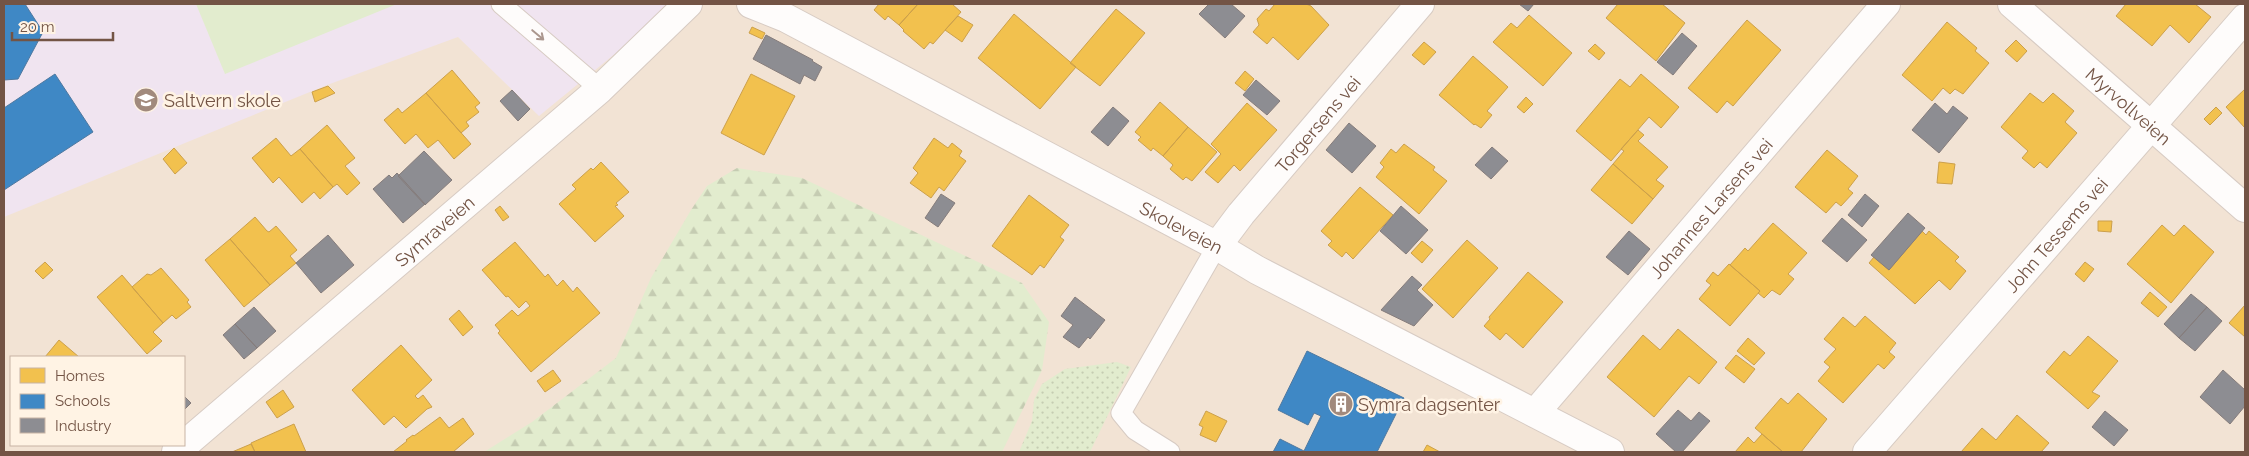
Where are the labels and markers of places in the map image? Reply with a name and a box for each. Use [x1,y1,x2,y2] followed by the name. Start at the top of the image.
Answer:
[133,87,159,113] school or university icon: Saltvern skole
[164,90,281,111] place label: Saltvern skole
[1328,391,1354,417] building icon: Symra dagsenter
[1358,394,1501,415] place label: Symra dagsenter

